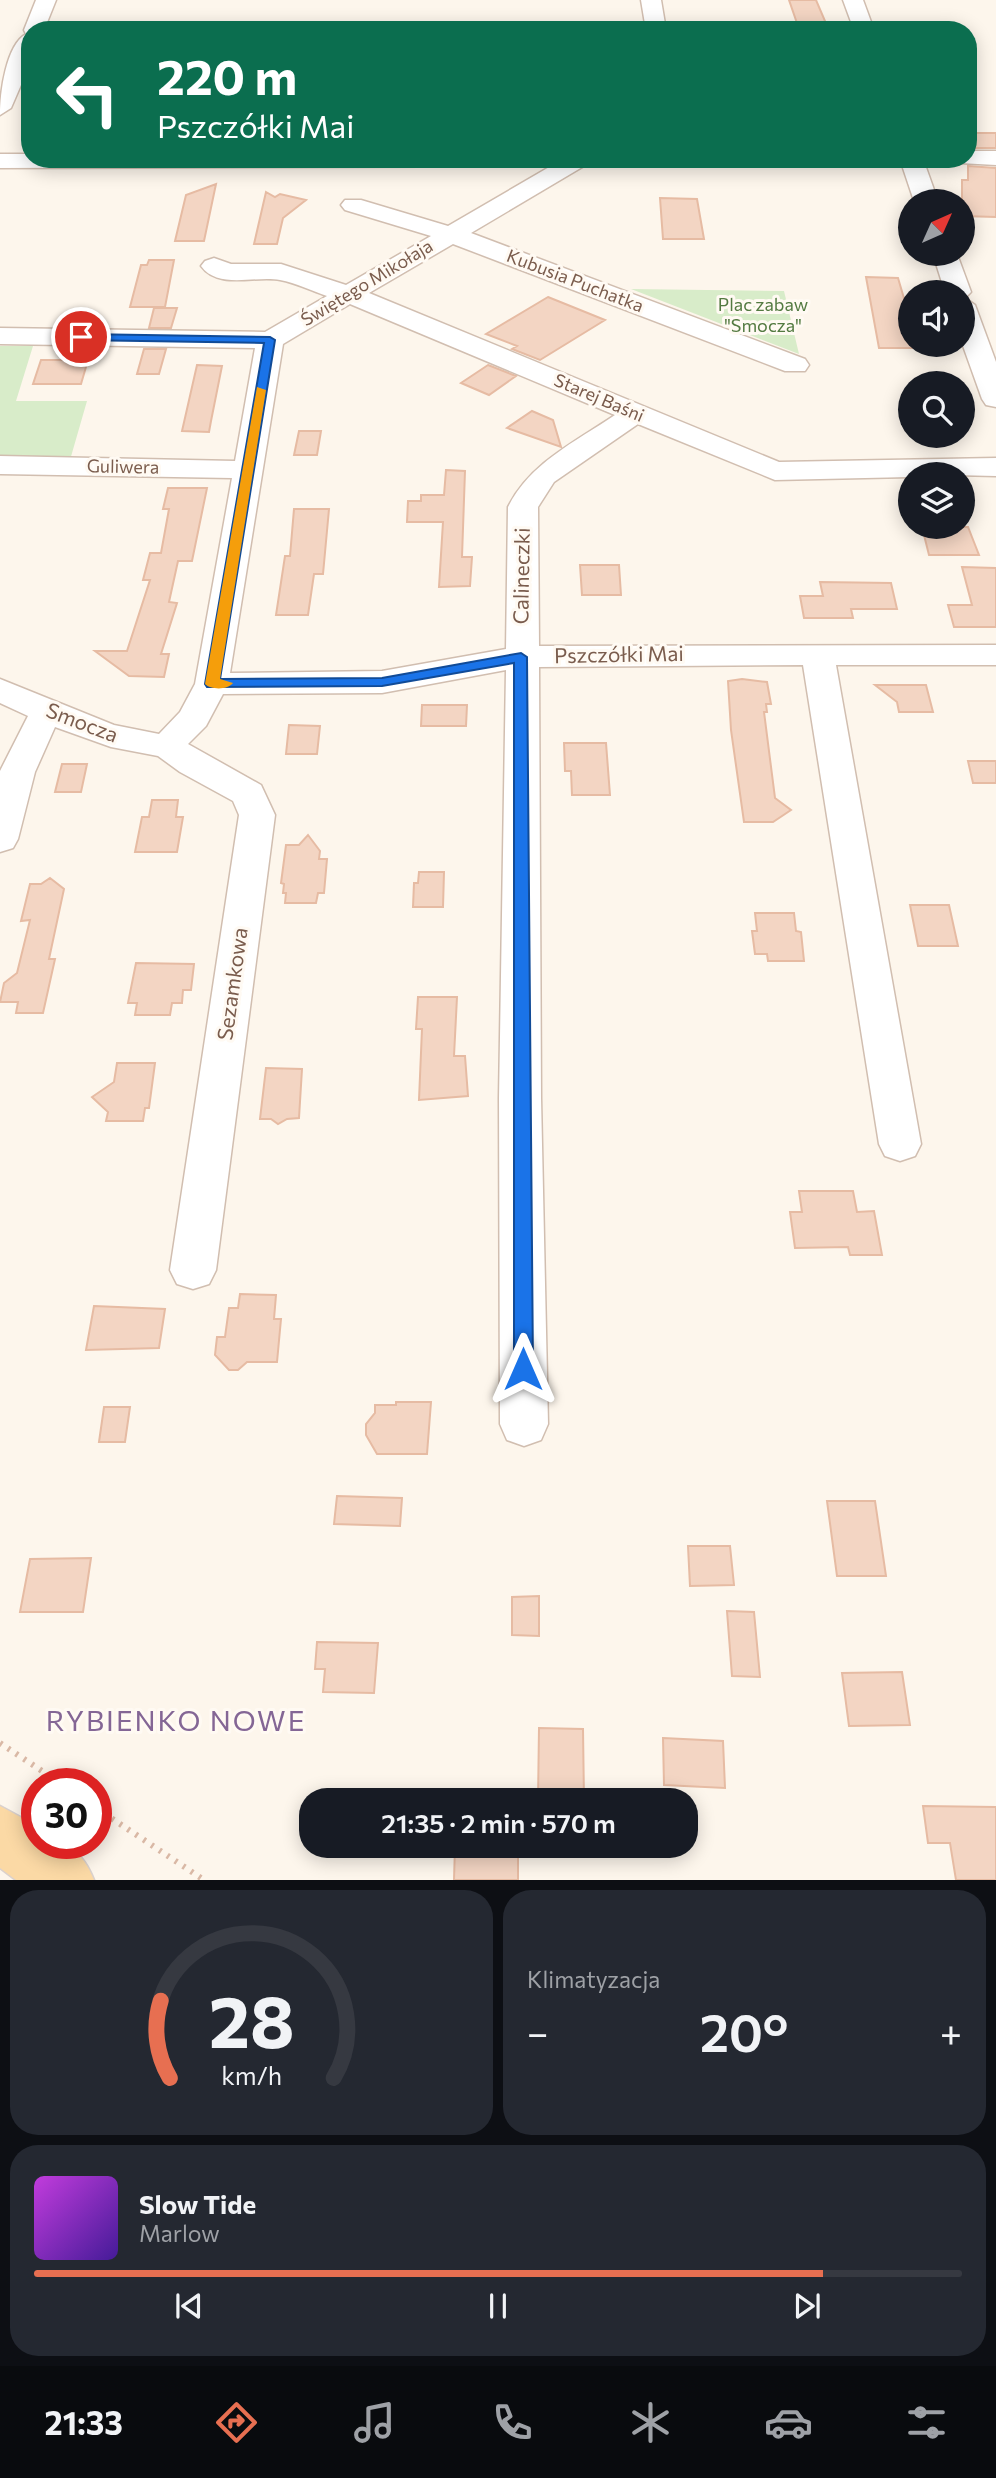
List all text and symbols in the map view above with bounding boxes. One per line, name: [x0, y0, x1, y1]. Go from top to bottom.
text: 220 m: [157, 45, 297, 105]
icon: left: [42, 49, 133, 140]
text: Pszczółki Mai: [157, 105, 354, 145]
north arrow: [898, 189, 975, 266]
map controls: [898, 189, 975, 539]
street label: Świętego Mikołaja: [297, 234, 436, 330]
street label: Kubusia Puchatka: [504, 244, 647, 316]
button: sound: [898, 280, 975, 357]
park label: Plac zabaw "Smocza": [718, 293, 808, 336]
pin: [51, 307, 111, 367]
icon: arrive: [62, 318, 100, 356]
street label: Starej Baśni: [551, 368, 648, 426]
button: search: [898, 371, 975, 448]
street label: Guliwera: [87, 454, 159, 478]
button: layers: [898, 462, 975, 539]
street label: Calineczki: [507, 527, 534, 625]
street label: Pszczółki Mai: [554, 640, 684, 667]
street label: Smocza: [43, 696, 122, 747]
street label: Sezamkowa: [211, 926, 252, 1042]
position arrow: [486, 1332, 560, 1406]
district label: RYBIENKO NOWE: [46, 1703, 306, 1737]
speed limit sign: 30: [21, 1768, 112, 1859]
text: 21:35 · 2 min · 570 m: [381, 1807, 616, 1838]
text: Klimatyzacja: [527, 1965, 660, 1993]
text: 28: [209, 1975, 295, 2064]
text: 20°: [700, 1999, 789, 2063]
text: −: [527, 2008, 549, 2055]
text: +: [940, 2008, 962, 2055]
text: km/h: [221, 2060, 282, 2090]
text: Slow Tide: [139, 2188, 256, 2219]
text: Marlow: [139, 2219, 220, 2247]
icon: previous: [170, 2287, 208, 2325]
icon: pause: [479, 2287, 517, 2325]
icon: next: [788, 2287, 826, 2325]
icon: directions: [212, 2398, 261, 2447]
icon: music: [350, 2398, 399, 2447]
icon: phone: [488, 2398, 537, 2447]
icon: climate: [626, 2398, 675, 2447]
icon: car: [764, 2398, 813, 2447]
icon: filters: [902, 2398, 951, 2447]
text: 21:33: [45, 2402, 123, 2442]

